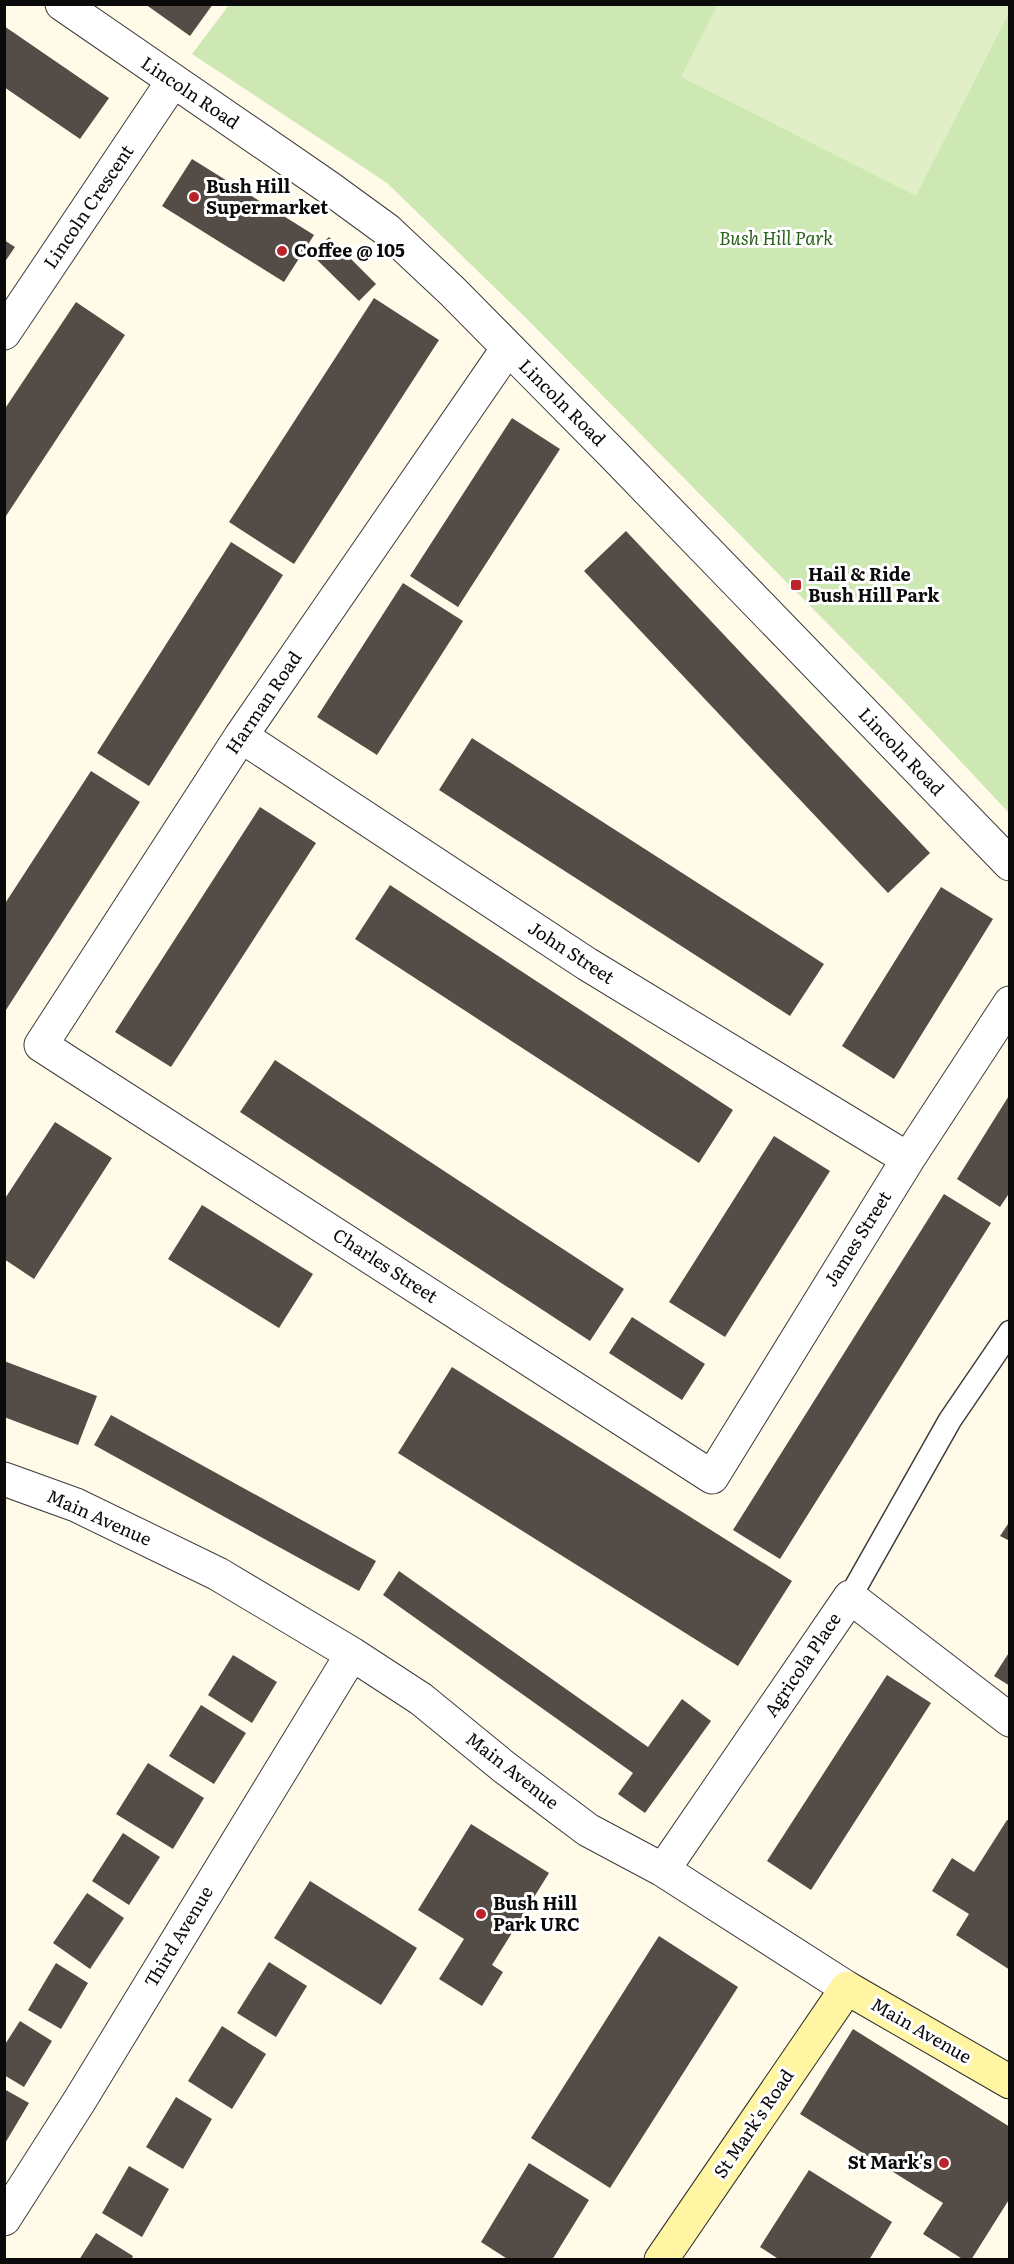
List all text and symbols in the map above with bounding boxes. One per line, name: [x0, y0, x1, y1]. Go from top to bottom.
street label: Lincoln Road: [136, 49, 245, 135]
street label: Lincoln Crescent: [36, 138, 140, 274]
place label: Bush Hill Supermarket: [206, 172, 328, 220]
marker: Bush Hill Supermarket: [187, 190, 201, 204]
park label: Bush Hill Park: [719, 224, 833, 251]
place label: Coffee @ 105: [294, 236, 405, 263]
marker: Coffee @ 105: [275, 244, 289, 258]
street label: Lincoln Road: [513, 352, 613, 452]
place label: Hail & Ride Bush Hill Park: [808, 560, 940, 608]
marker: Hail & Ride Bush Hill Park: [789, 578, 803, 592]
street label: Harman Road: [218, 645, 307, 759]
street label: Lincoln Road: [853, 701, 951, 801]
street label: John Street: [523, 914, 621, 990]
street label: James Street: [817, 1184, 897, 1291]
street label: Charles Street: [328, 1221, 444, 1309]
street label: Main Avenue: [43, 1481, 156, 1552]
street label: Agricola Place: [757, 1606, 847, 1722]
street label: Main Avenue: [460, 1725, 565, 1815]
street label: Third Avenue: [137, 1880, 219, 1992]
place label: Bush Hill Park URC: [493, 1889, 580, 1937]
marker: Bush Hill Park URC: [474, 1907, 488, 1921]
street label: Main Avenue: [866, 1990, 977, 2069]
street label: St Mark's Road: [706, 2063, 799, 2183]
place label: St Mark's: [848, 2148, 932, 2175]
marker: St Mark's: [937, 2156, 951, 2170]

